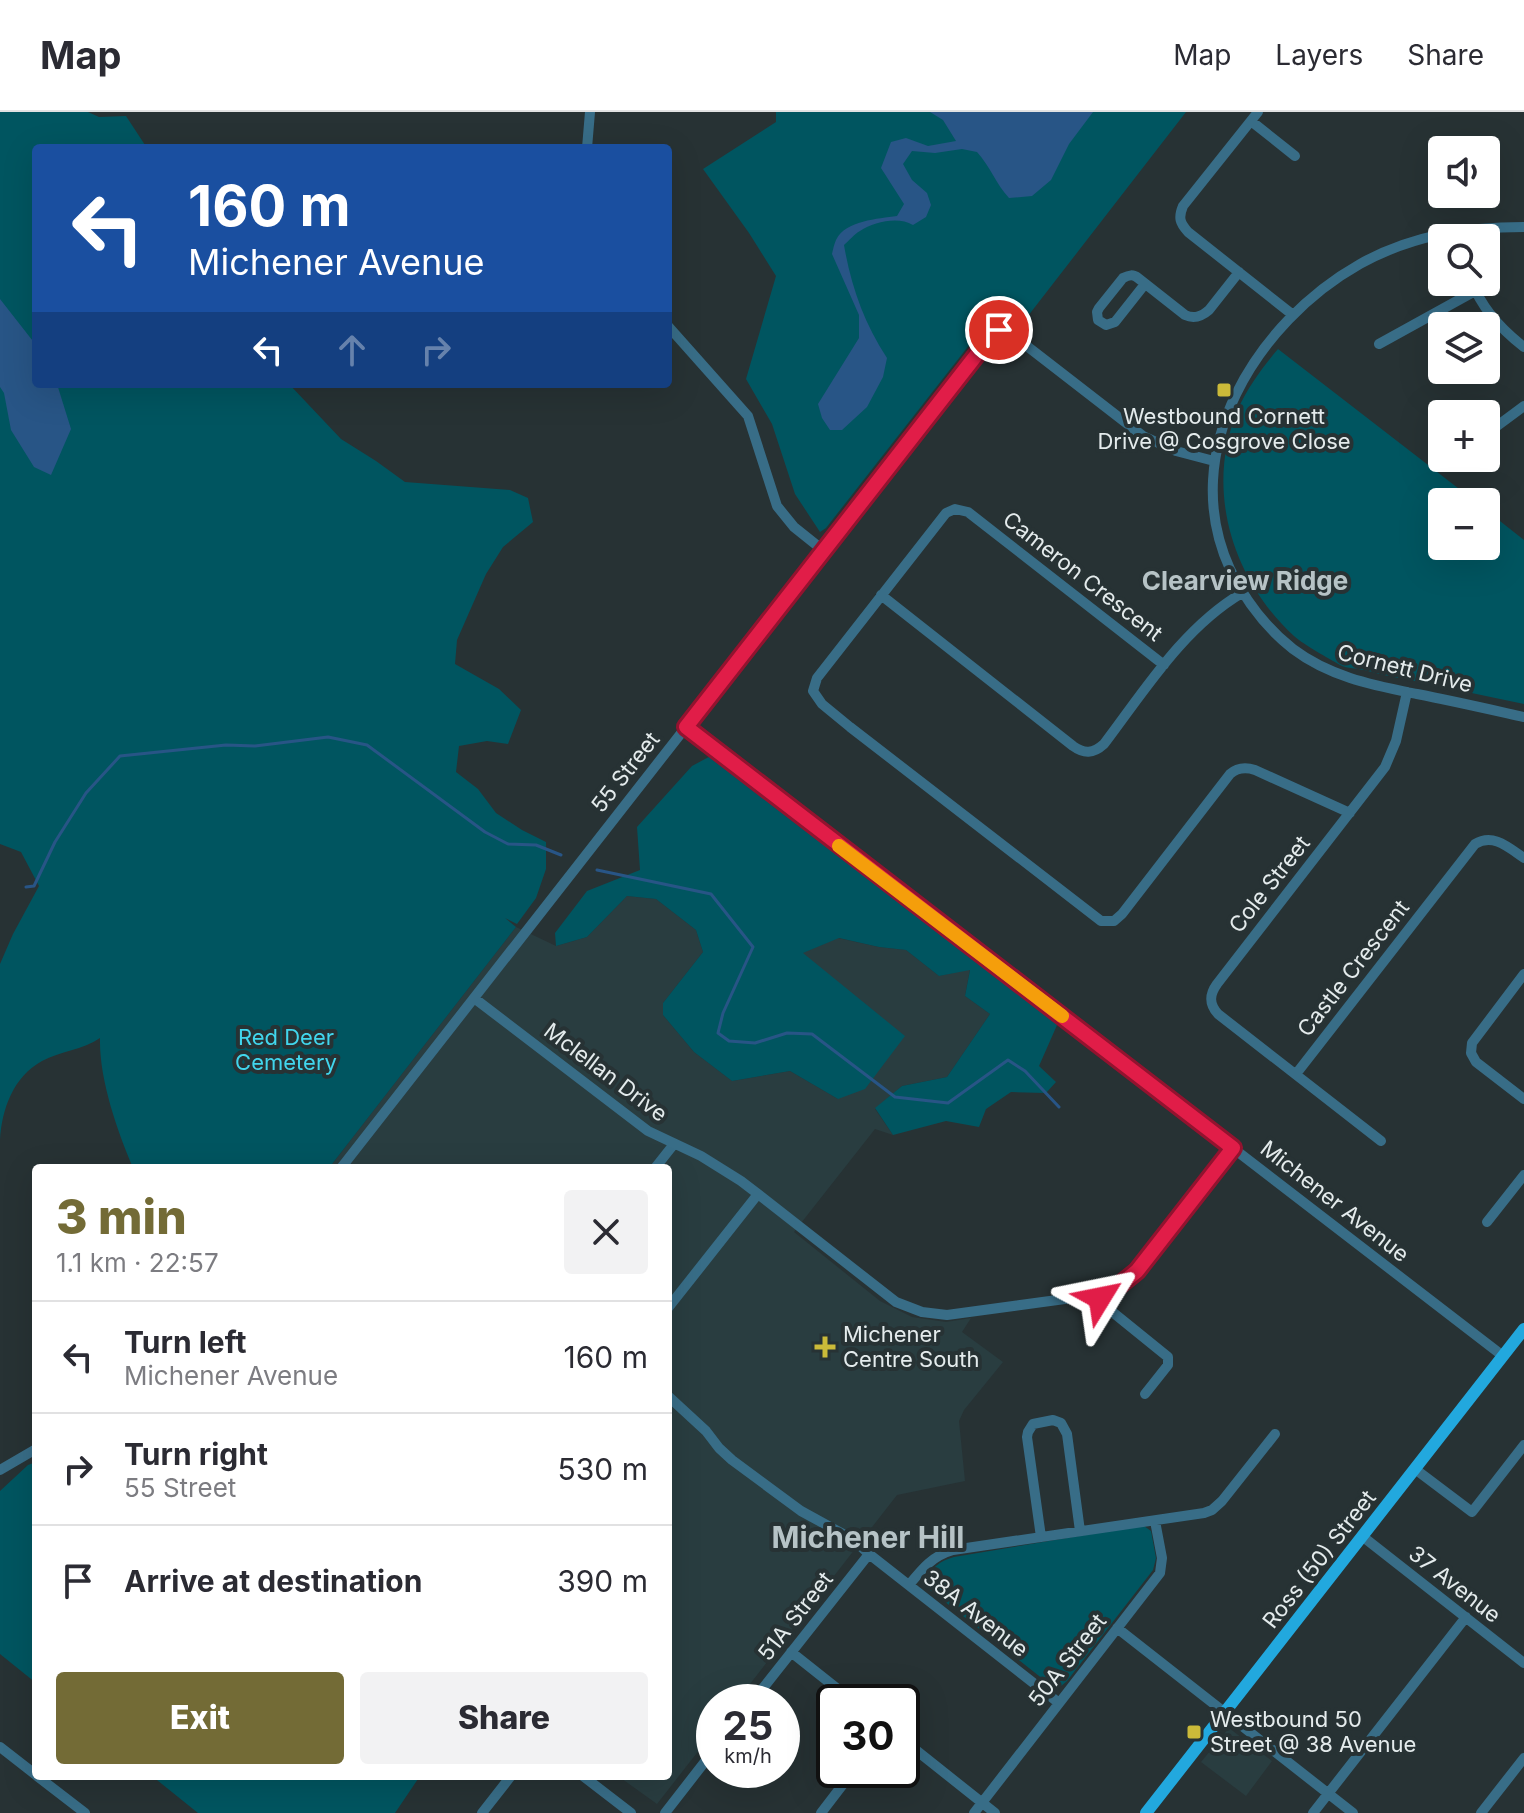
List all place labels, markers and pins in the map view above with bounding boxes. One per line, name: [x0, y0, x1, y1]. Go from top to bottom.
pin: [965, 296, 1033, 364]
marker: Westbound Cornett Drive @ Cosgrove Close: [1215, 381, 1233, 399]
place label: Westbound Cornett Drive @ Cosgrove Close: [1097, 403, 1351, 454]
place label: Michener Centre South: [843, 1321, 980, 1372]
marker: Michener Centre South: [814, 1336, 836, 1358]
place label: Westbound 50 Street @ 38 Avenue: [1210, 1706, 1416, 1757]
marker: Westbound 50 Street @ 38 Avenue: [1185, 1723, 1203, 1741]

